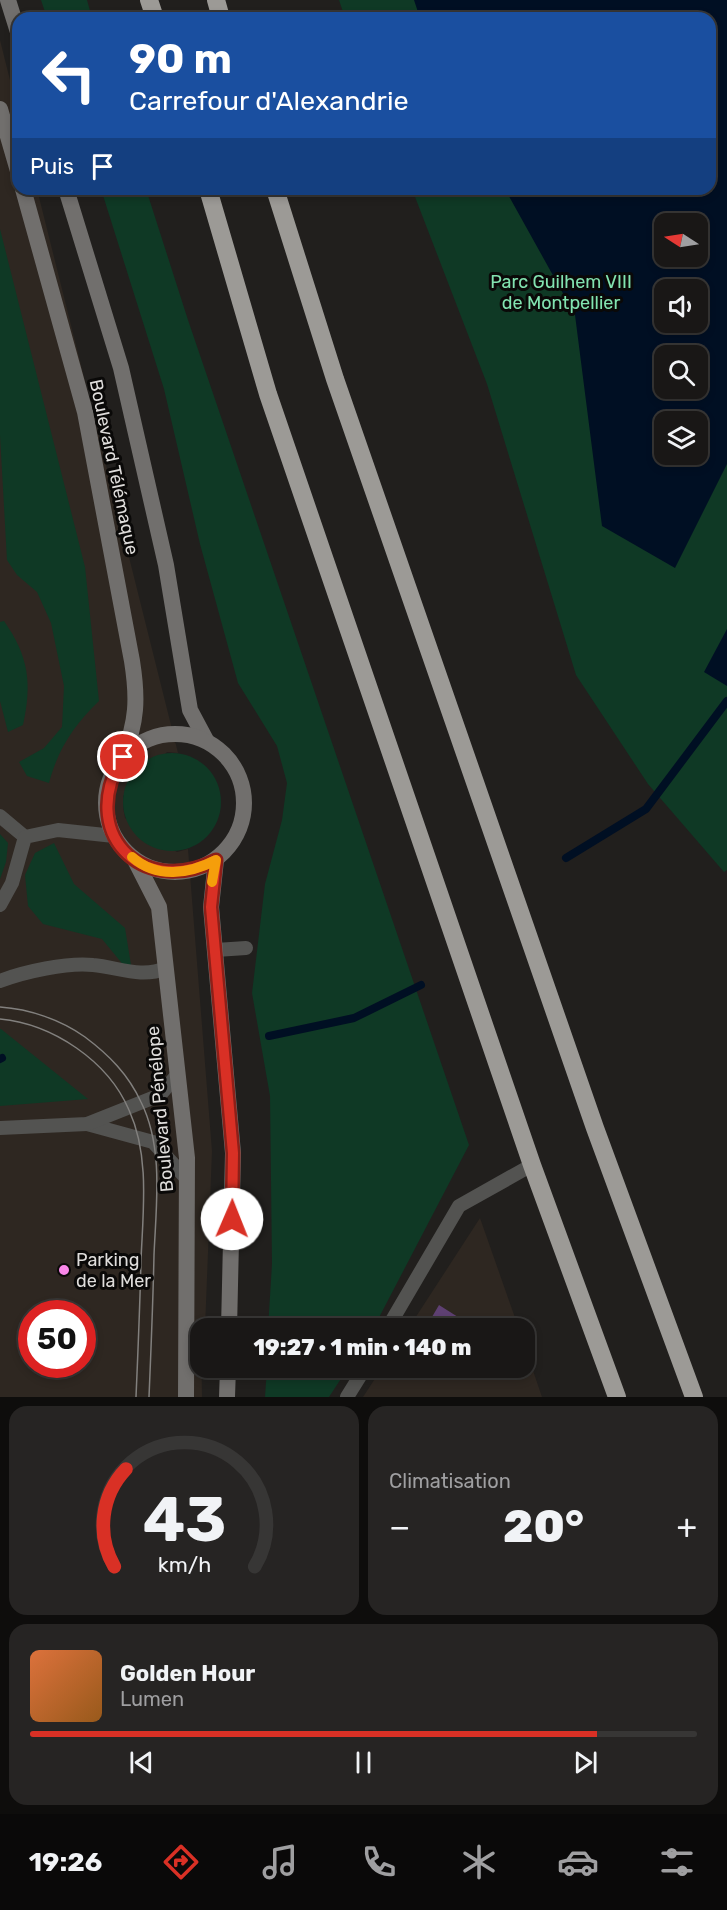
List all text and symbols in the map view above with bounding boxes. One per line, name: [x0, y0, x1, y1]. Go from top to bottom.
text: 90 m: [129, 34, 232, 84]
icon: left: [30, 36, 108, 114]
text: Carrefour d'Alexandrie: [129, 85, 409, 117]
icon: arrive: [86, 150, 119, 183]
text: Puis: [30, 153, 74, 180]
north arrow: [654, 213, 708, 267]
map controls: [654, 213, 708, 465]
park label: Parc Guilhem VIII de Montpellier: [490, 271, 632, 314]
button: sound: [654, 279, 708, 333]
button: search: [654, 345, 708, 399]
street label: Boulevard Télémaque: [85, 377, 143, 557]
button: layers: [654, 411, 708, 465]
pin: [97, 731, 148, 782]
icon: arrive: [106, 740, 139, 773]
street label: Boulevard Pénélope: [142, 1025, 178, 1193]
position arrow: [200, 1187, 264, 1251]
place label: Parking de la Mer: [76, 1249, 151, 1292]
marker: Parking de la Mer: [57, 1263, 71, 1277]
speed limit sign: 50: [18, 1300, 96, 1378]
text: 19:27 · 1 min · 140 m: [253, 1334, 472, 1361]
text: Climatisation: [389, 1469, 511, 1493]
text: 43: [142, 1483, 226, 1557]
text: 20°: [503, 1500, 584, 1553]
text: −: [389, 1507, 410, 1546]
text: +: [676, 1507, 697, 1546]
text: km/h: [157, 1553, 211, 1578]
text: Golden Hour: [120, 1660, 255, 1687]
text: Lumen: [120, 1687, 184, 1711]
icon: previous: [125, 1746, 158, 1779]
icon: pause: [347, 1746, 380, 1779]
icon: next: [569, 1746, 602, 1779]
icon: directions: [160, 1841, 202, 1883]
icon: music: [259, 1841, 301, 1883]
icon: phone: [358, 1841, 400, 1883]
icon: climate: [458, 1841, 500, 1883]
icon: car: [557, 1841, 599, 1883]
icon: filters: [656, 1841, 698, 1883]
text: 19:26: [29, 1846, 102, 1878]

